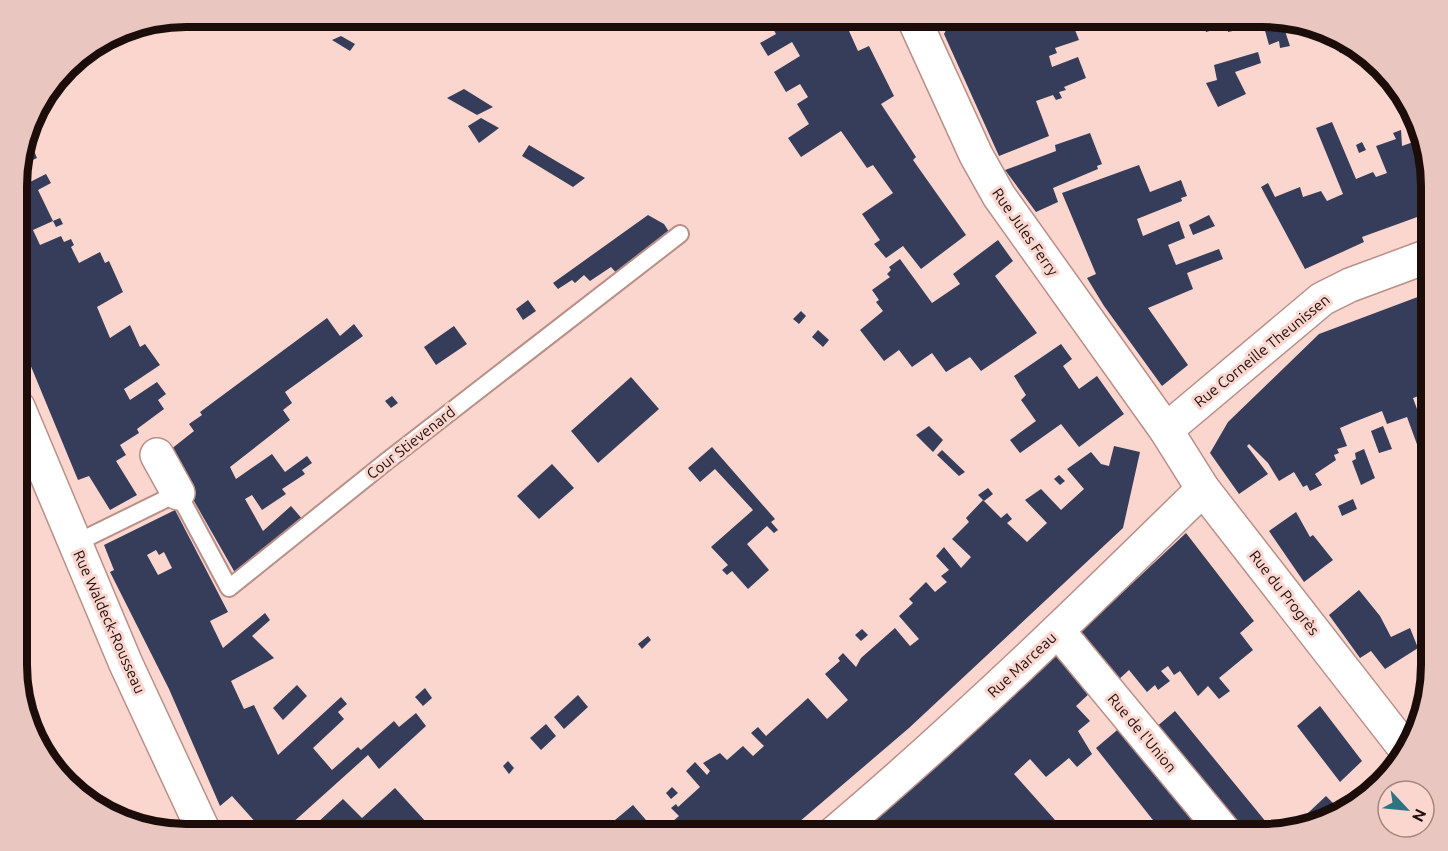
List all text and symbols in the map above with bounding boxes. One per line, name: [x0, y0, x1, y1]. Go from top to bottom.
street label: Rue Jules Ferry: [989, 185, 1062, 279]
street label: Rue Corneille Theunissen: [1191, 291, 1333, 410]
street label: Cour Stievenard: [363, 403, 458, 482]
street label: Rue du Progrès: [1246, 547, 1323, 638]
street label: Rue Waldeck-Rousseau: [70, 548, 149, 696]
street label: Rue Marceau: [984, 629, 1059, 701]
street label: Rue de l'Union: [1105, 690, 1180, 775]
north arrow: [1376, 779, 1436, 839]
text: N: [1409, 806, 1430, 825]

